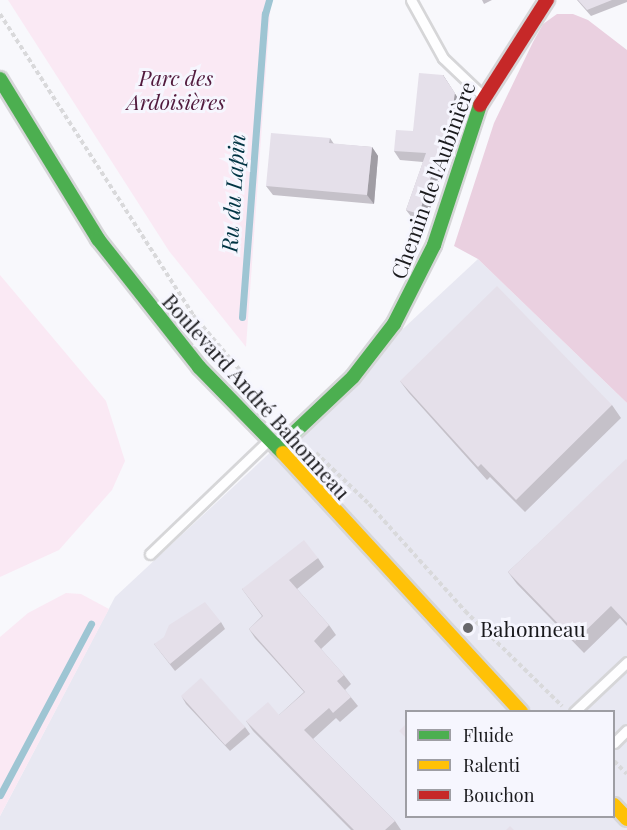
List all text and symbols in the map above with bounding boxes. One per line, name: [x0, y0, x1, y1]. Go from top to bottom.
park label: Parc des Ardoisières: [127, 64, 225, 114]
street label: Chemin de l'Aubinière: [384, 78, 480, 282]
water label: Ru du Lapin: [216, 133, 250, 253]
street label: Boulevard André Bahonneau: [158, 288, 356, 504]
place label: Bahonneau: [480, 615, 586, 641]
marker: Bahonneau: [461, 621, 475, 635]
legend: [405, 710, 615, 818]
text: Fluide: [463, 723, 514, 747]
text: Ralenti: [463, 753, 520, 777]
text: Bouchon: [463, 783, 534, 807]

